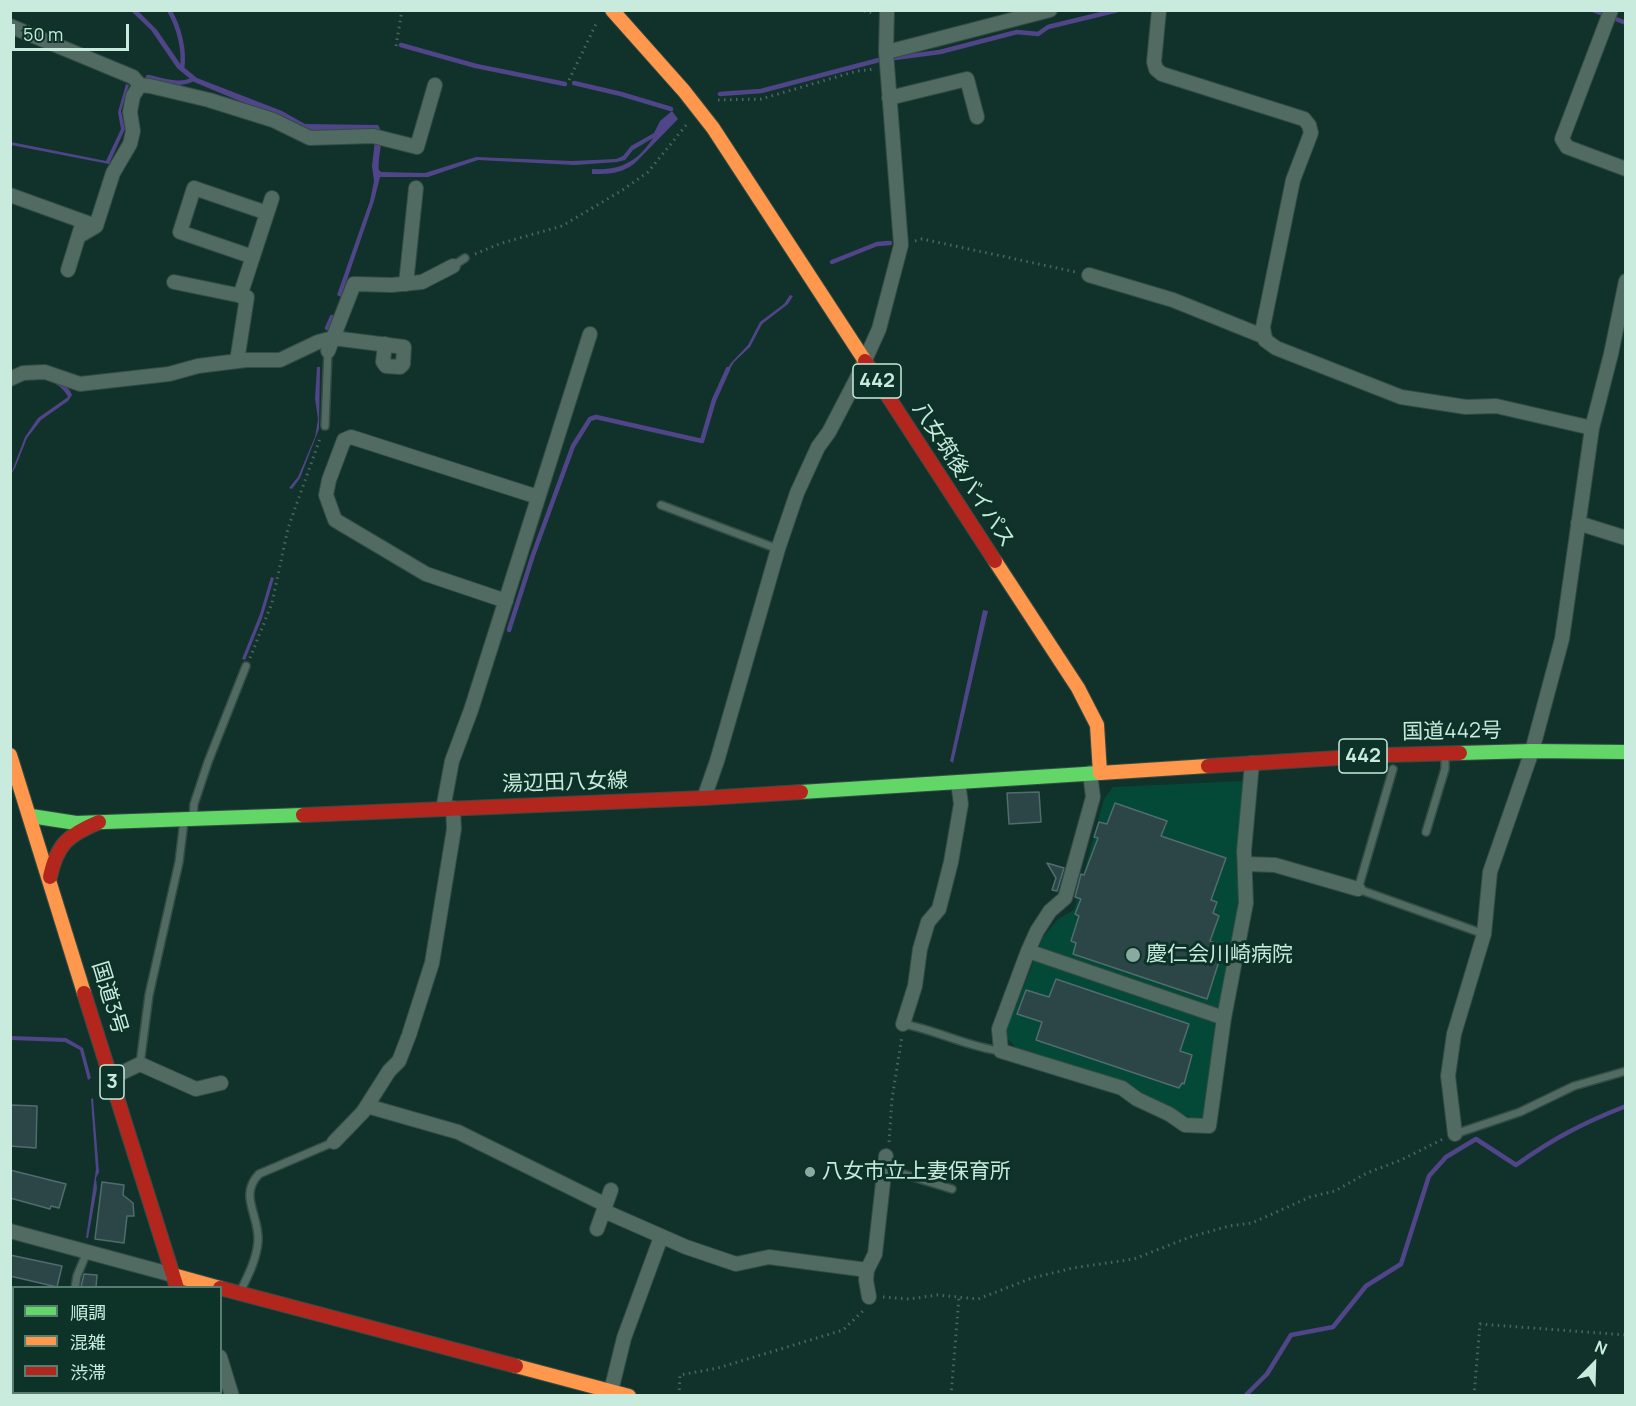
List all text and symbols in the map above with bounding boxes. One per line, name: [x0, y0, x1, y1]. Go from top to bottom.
scale bar: [15, 12, 132, 50]
text: 50 m: [23, 22, 63, 46]
road number: 442: [853, 364, 901, 398]
street label: 八女筑後バイパス: [907, 398, 1019, 552]
street label: 国道442号: [1402, 719, 1502, 745]
road number: 442: [1339, 739, 1387, 773]
street label: 湯辺田八女線: [502, 768, 628, 798]
place label: 慶仁会川崎病院: [1146, 942, 1293, 968]
marker: 慶仁会川崎病院: [1124, 946, 1142, 964]
street label: 国道3号: [86, 959, 132, 1037]
road number: 3: [100, 1065, 124, 1099]
place label: 八女市立上妻保育所: [822, 1159, 1011, 1185]
marker: 八女市立上妻保育所: [803, 1165, 817, 1179]
legend: [12, 1286, 222, 1394]
text: 順調: [70, 1300, 106, 1324]
text: 混雑: [70, 1330, 106, 1354]
north arrow: [1564, 1334, 1624, 1394]
text: N: [1591, 1335, 1611, 1360]
text: 渋滞: [70, 1360, 106, 1384]

